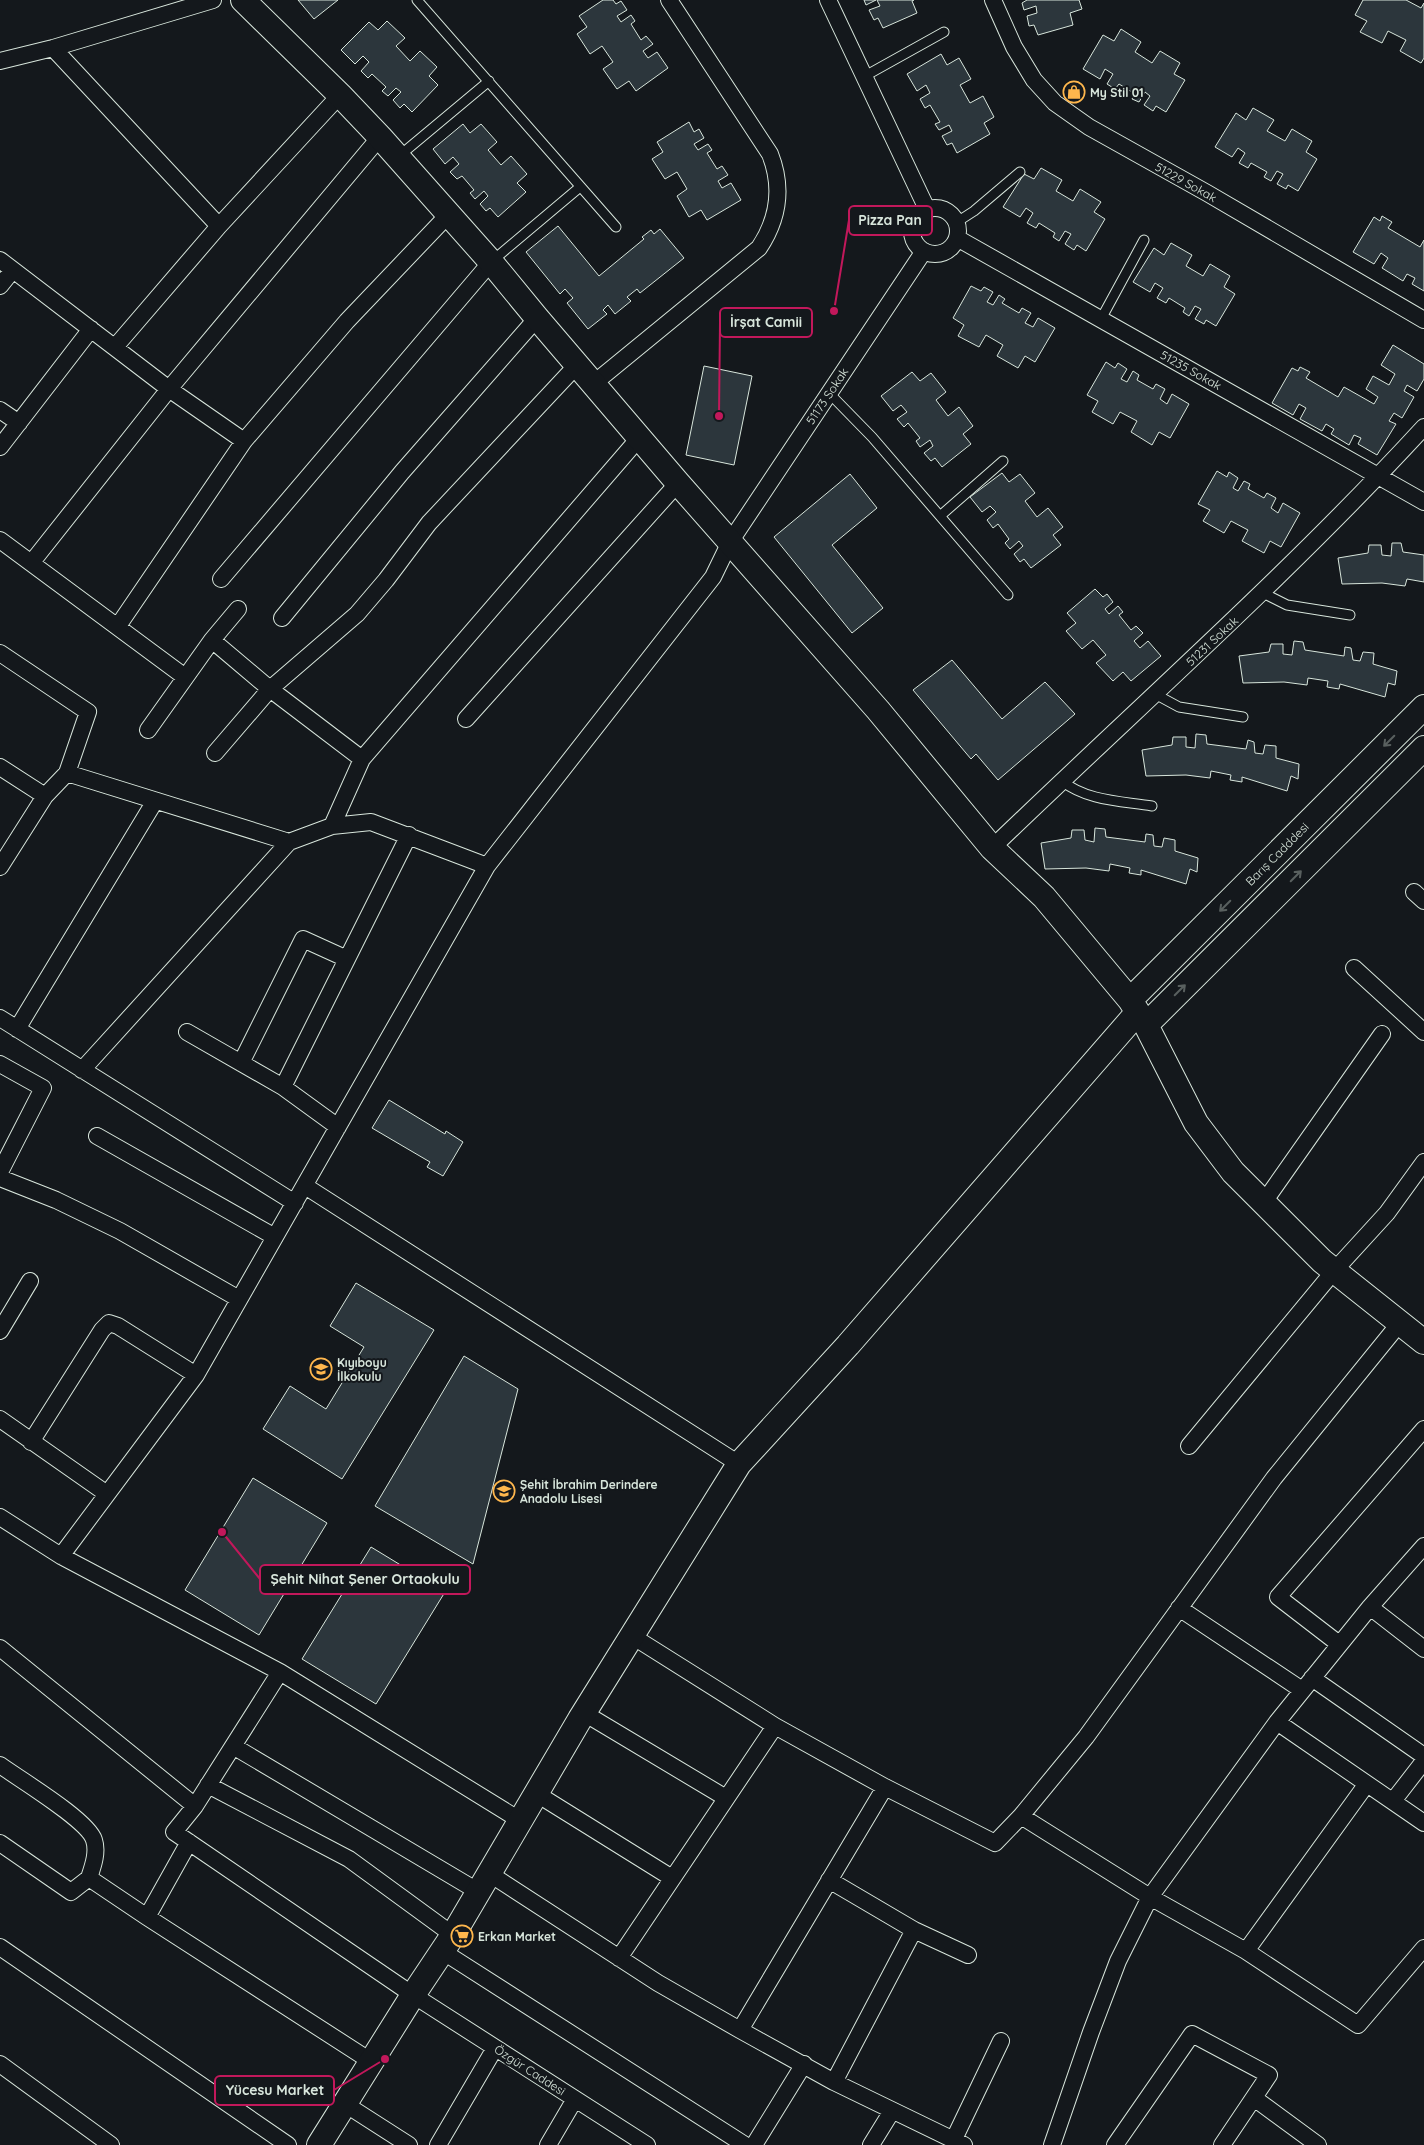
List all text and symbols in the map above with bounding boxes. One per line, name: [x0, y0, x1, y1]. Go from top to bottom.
shop icon: My Stil 01: [1062, 80, 1086, 104]
place label: My Stil 01: [1090, 85, 1144, 100]
street label: 51229 Sokak: [1152, 159, 1220, 205]
callout: Pizza Pan: [849, 206, 932, 235]
text: Pizza Pan: [858, 211, 922, 229]
callout: İrşat Camii: [720, 308, 812, 337]
text: İrşat Camii: [730, 313, 802, 331]
street label: 51235 Sokak: [1158, 347, 1224, 393]
street label: 51173 Sokak: [803, 365, 851, 427]
street label: 51231 Sokak: [1183, 613, 1241, 669]
one-way arrow: [1384, 735, 1396, 747]
street label: Barış Cadddesi: [1242, 819, 1312, 889]
one-way arrow: [1289, 870, 1302, 882]
one-way arrow: [1219, 899, 1231, 912]
one-way arrow: [1174, 984, 1186, 996]
place label: Kıyıboyu İlkokulu: [337, 1355, 387, 1384]
school or university icon: Kıyıboyu İlkokulu: [309, 1357, 333, 1381]
place label: Şehit İbrahim Derindere Anadolu Lisesi: [520, 1477, 658, 1506]
school or university icon: Şehit İbrahim Derindere Anadolu Lisesi: [492, 1479, 516, 1503]
callout: Şehit Nihat Şener Ortaokulu: [260, 1565, 470, 1594]
text: Şehit Nihat Şener Ortaokulu: [270, 1570, 460, 1588]
supermarket icon: Erkan Market: [450, 1924, 474, 1948]
place label: Erkan Market: [478, 1929, 556, 1944]
street label: Özgür Caddesi: [492, 2041, 568, 2099]
callout: Yücesu Market: [215, 2076, 334, 2105]
text: Yücesu Market: [226, 2081, 325, 2099]

